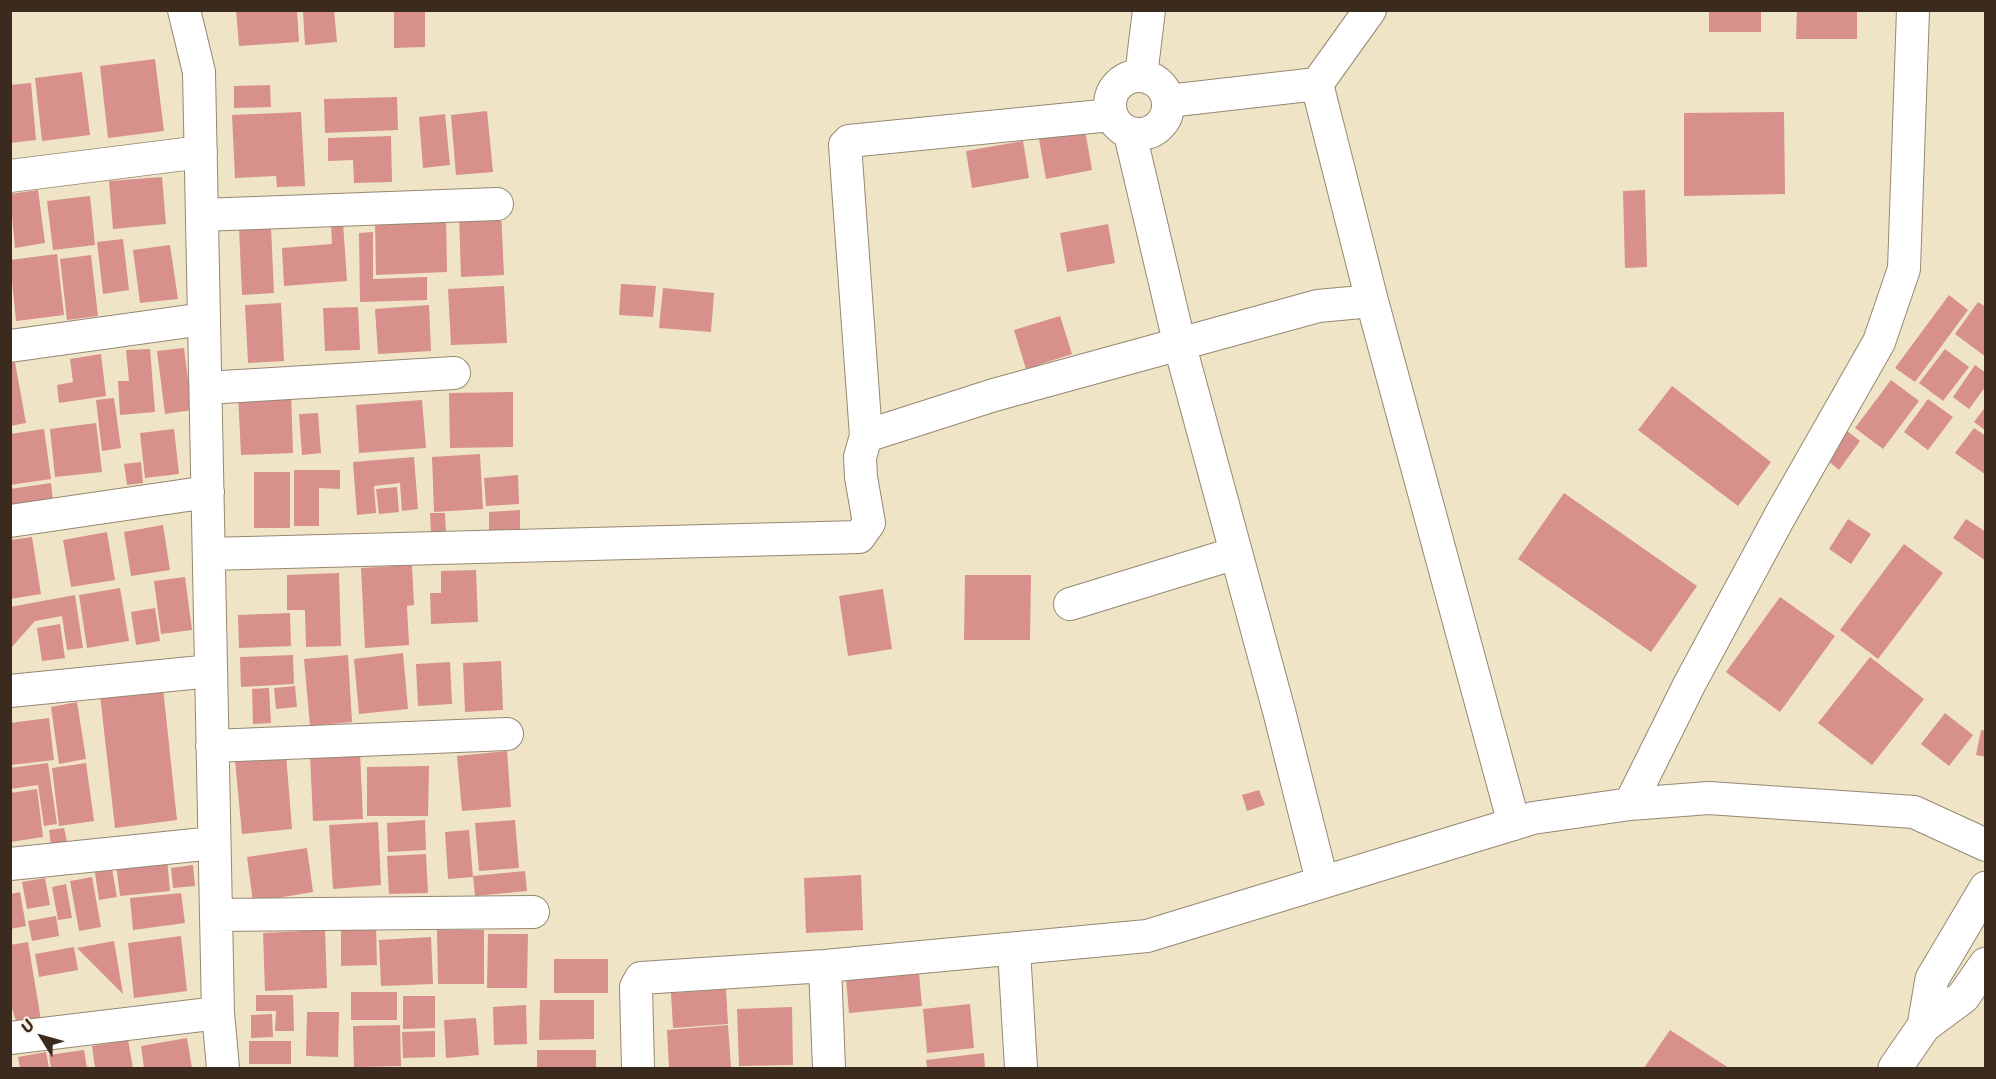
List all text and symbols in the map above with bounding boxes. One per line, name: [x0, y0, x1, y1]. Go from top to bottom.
north arrow: [12, 1007, 72, 1067]
text: U: [12, 1013, 42, 1039]

